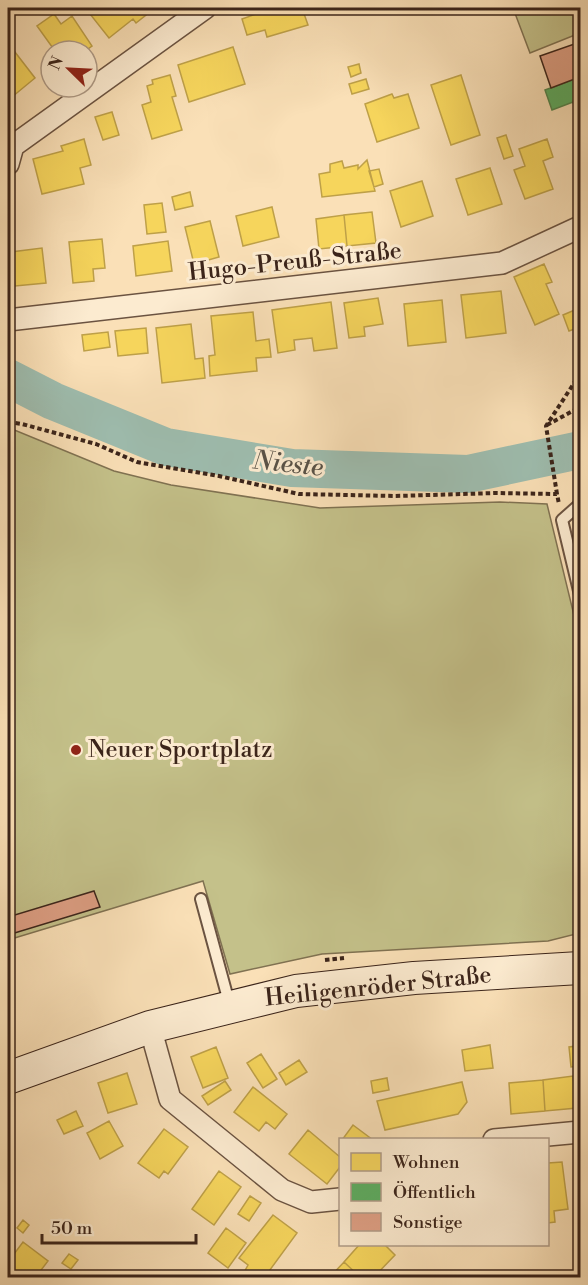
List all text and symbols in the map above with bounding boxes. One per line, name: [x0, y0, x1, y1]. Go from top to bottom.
north arrow: [39, 39, 99, 99]
text: N: [45, 53, 68, 73]
street label: Hugo-Preuß-Straße: [187, 236, 403, 288]
water label: Nieste: [250, 444, 325, 484]
place label: Neuer Sportplatz: [88, 735, 273, 765]
marker: Neuer Sportplatz: [69, 743, 83, 757]
street label: Heiligenröder Straße: [263, 960, 493, 1014]
legend: [339, 1138, 549, 1246]
text: Wohnen: [392, 1151, 460, 1174]
text: Öffentlich: [393, 1181, 476, 1204]
scale bar: [42, 1207, 196, 1245]
text: Sonstige: [393, 1211, 463, 1234]
text: 50 m: [51, 1217, 93, 1240]

